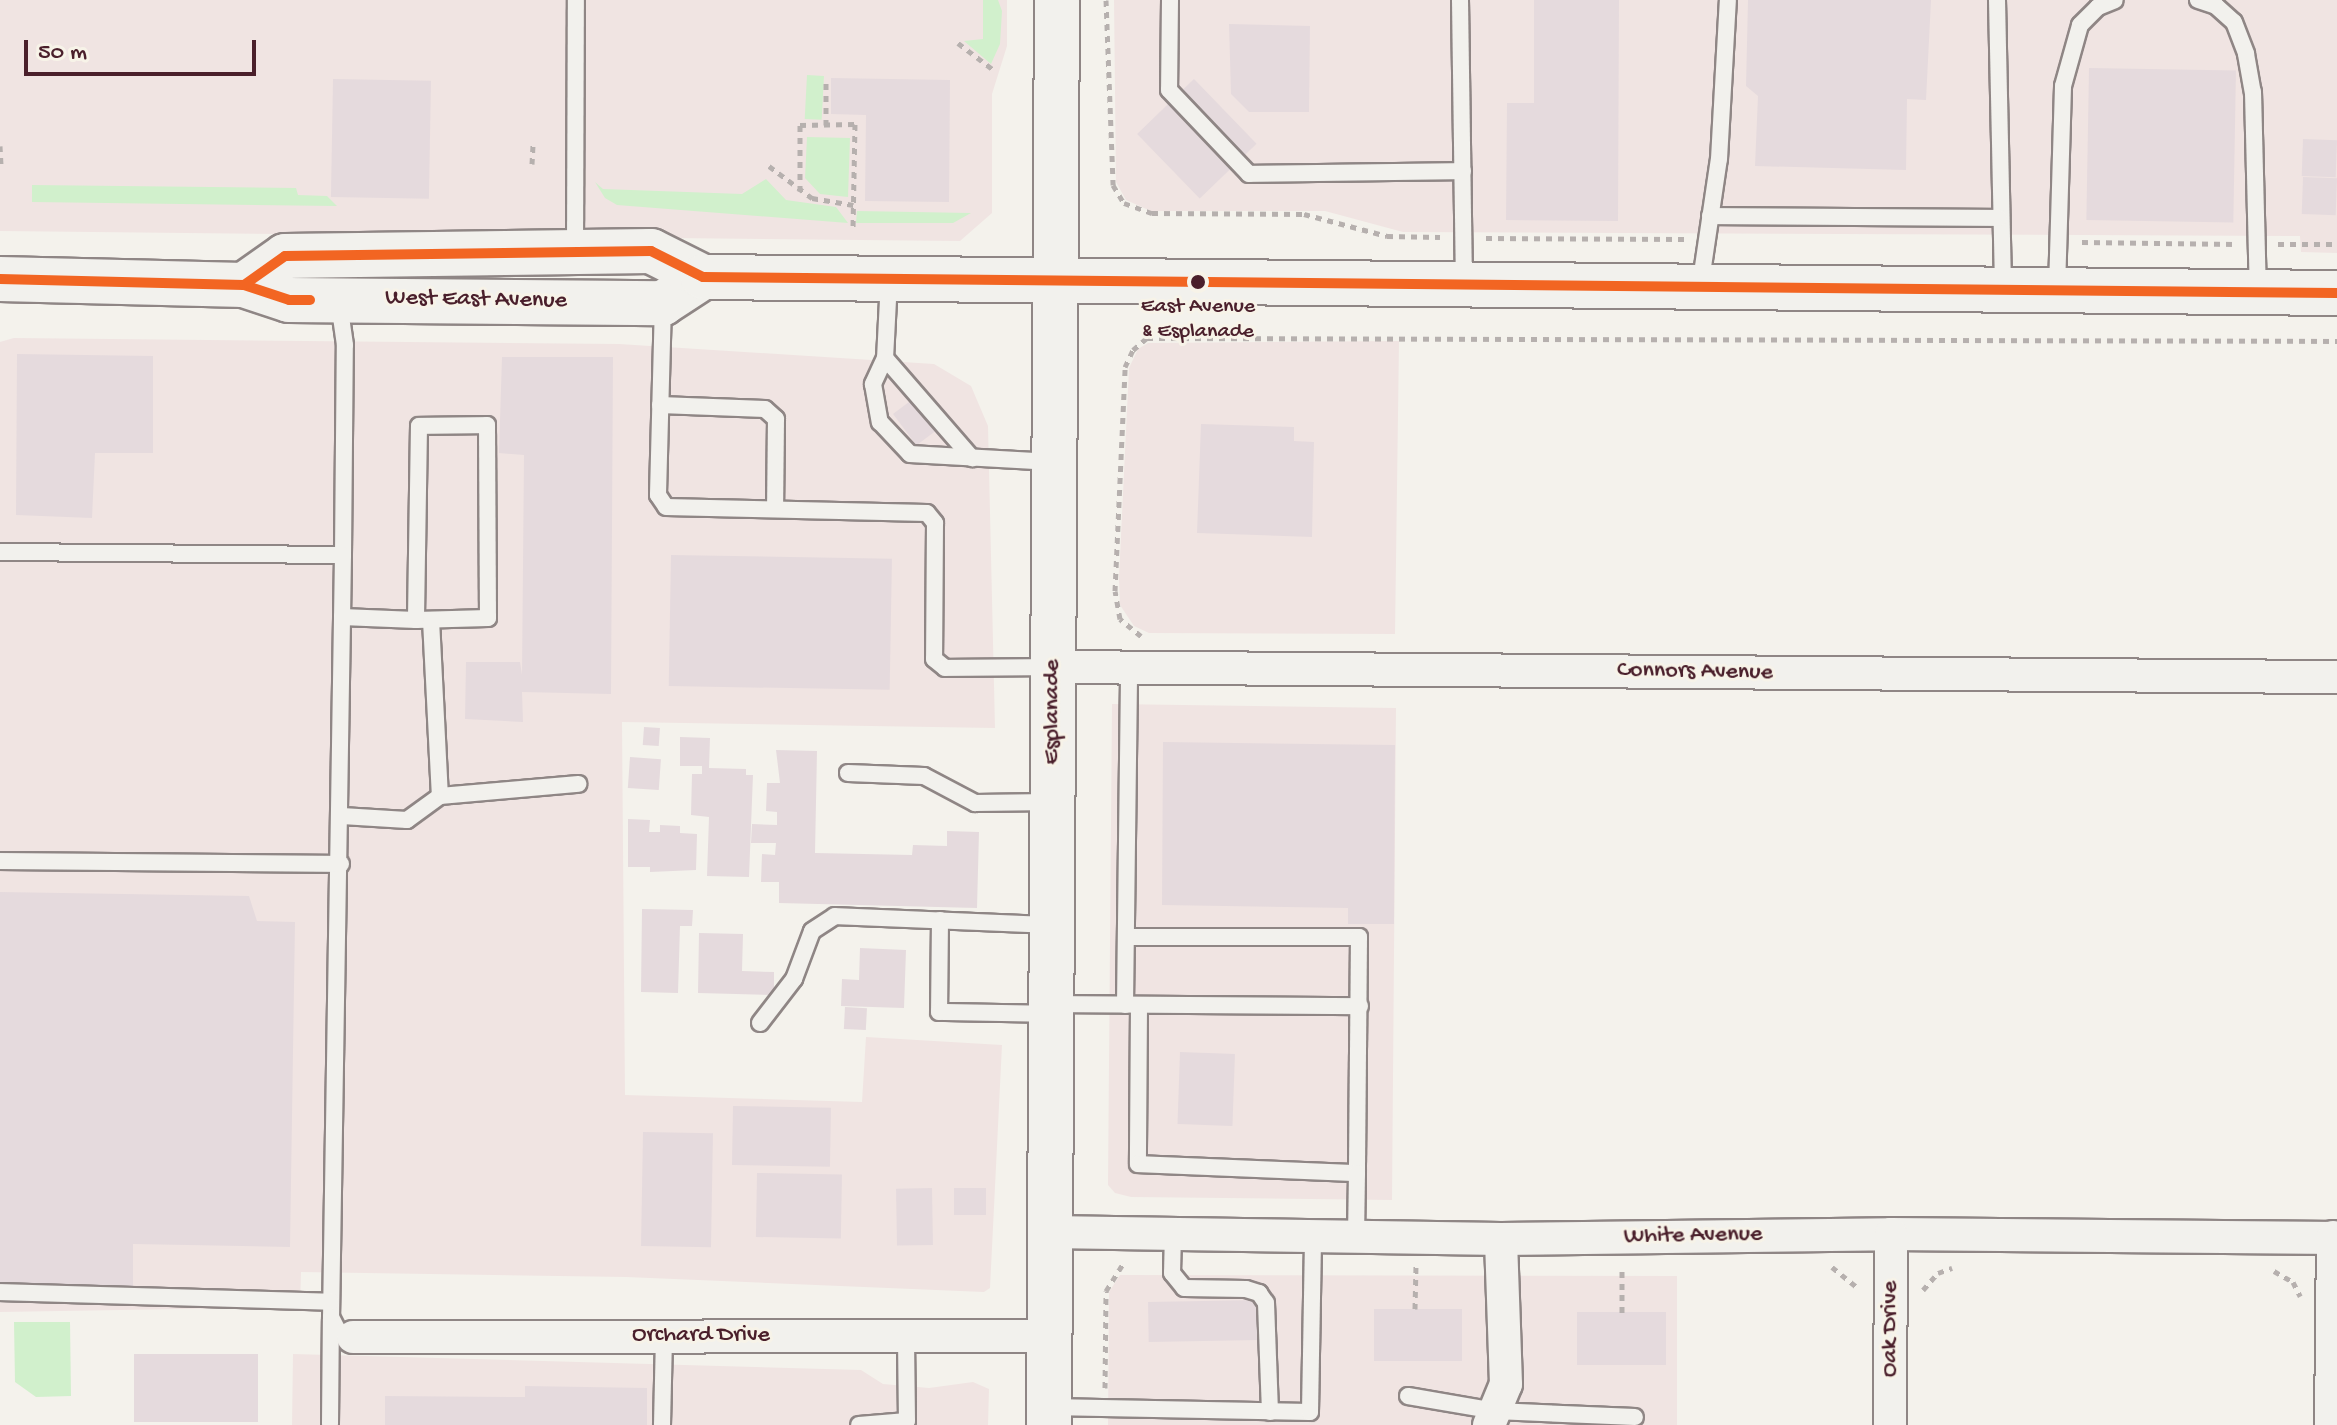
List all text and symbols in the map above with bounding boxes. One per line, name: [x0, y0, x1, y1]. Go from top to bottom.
scale bar: [28, 24, 260, 74]
text: 50 m: [38, 39, 87, 68]
marker: East Avenue & Esplanade: [1190, 274, 1206, 290]
street label: West East Avenue: [385, 284, 567, 316]
place label: East Avenue & Esplanade: [1141, 294, 1255, 346]
street label: Connors Avenue: [1617, 656, 1773, 688]
street label: Esplanade: [1039, 659, 1067, 765]
street label: White Avenue: [1623, 1220, 1763, 1252]
street label: Oak Drive: [1877, 1281, 1905, 1377]
street label: Orchard Drive: [632, 1322, 770, 1350]

